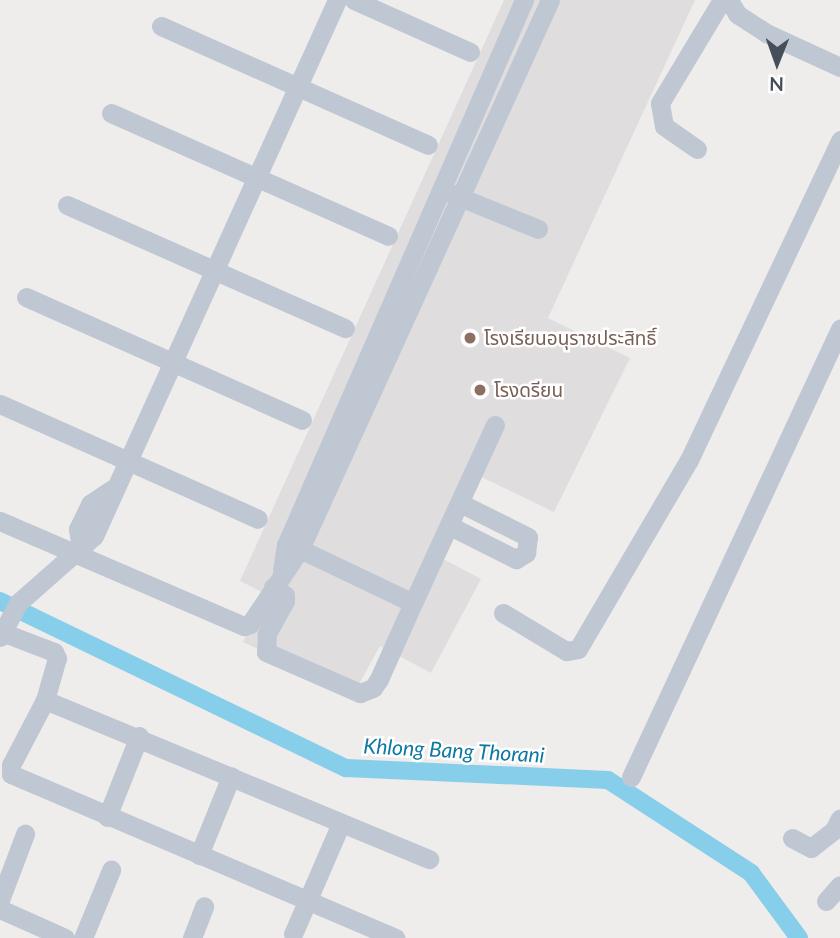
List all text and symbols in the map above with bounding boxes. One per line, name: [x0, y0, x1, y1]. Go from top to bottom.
north arrow: [742, 28, 812, 98]
text: N: [769, 73, 784, 96]
place label: โรงเรียนอนุราชประสิทธิ์: [484, 327, 657, 349]
marker: โรงเรียนอนุราชประสิทธิ์: [462, 330, 478, 346]
place label: โรงดรียน: [494, 379, 563, 401]
marker: โรงดรียน: [472, 382, 488, 398]
water label: Khlong Bang Thorani: [362, 733, 546, 767]

